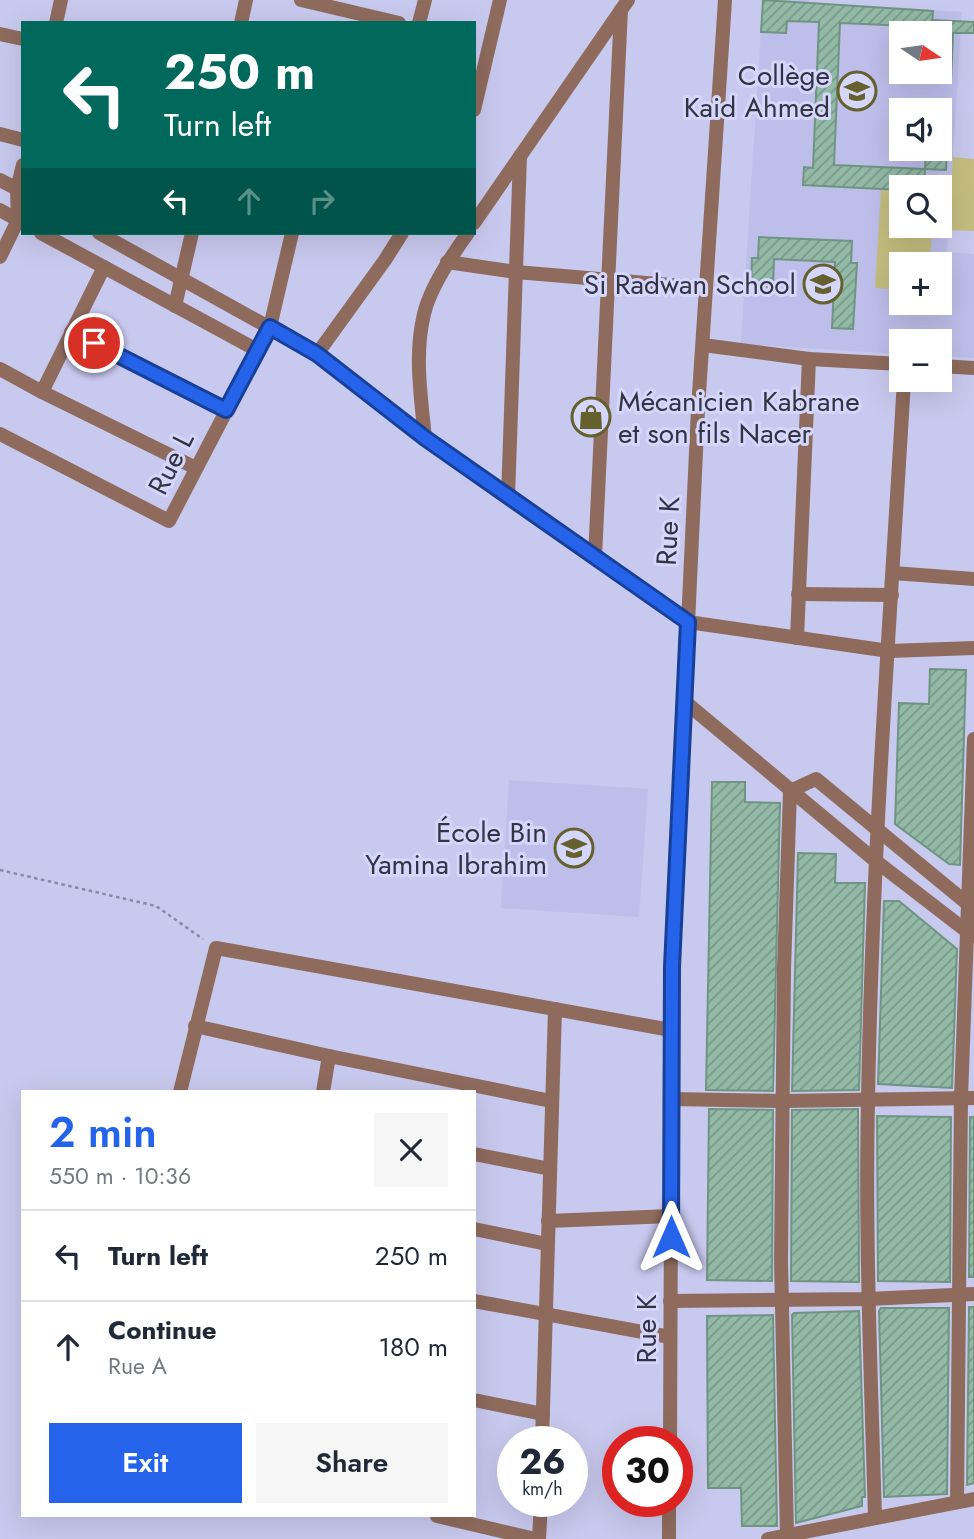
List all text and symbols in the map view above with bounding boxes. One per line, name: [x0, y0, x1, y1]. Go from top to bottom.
north arrow: [889, 21, 952, 84]
map controls: [889, 21, 952, 392]
text: 250 m: [164, 37, 315, 107]
icon: left: [49, 49, 140, 140]
place label: Collège Kaid Ahmed: [684, 55, 830, 128]
school or university icon: Collège Kaid Ahmed: [836, 70, 878, 112]
button: sound: [889, 98, 952, 161]
text: Turn left: [164, 102, 271, 148]
button: search: [889, 175, 952, 238]
icon: left: [157, 182, 195, 220]
icon: ahead: [230, 182, 268, 220]
icon: right: [303, 182, 341, 220]
button: +: [889, 252, 952, 315]
school or university icon: Si Radwan School: [802, 263, 844, 305]
place label: Si Radwan School: [584, 264, 796, 305]
pin: [64, 313, 124, 373]
icon: arrive: [75, 324, 113, 362]
button: −: [889, 329, 952, 392]
place label: Mécanicien Kabrane et son fils Nacer: [618, 381, 860, 454]
shop icon: Mécanicien Kabrane et son fils Nacer: [570, 396, 612, 438]
street label: Rue L: [138, 424, 204, 502]
street label: Rue K: [646, 495, 690, 567]
place label: École Bin Yamina Ibrahim: [365, 812, 547, 885]
school or university icon: École Bin Yamina Ibrahim: [553, 827, 595, 869]
text: 2 min: [49, 1102, 157, 1163]
button: close: [374, 1113, 448, 1187]
text: 550 m · 10:36: [49, 1159, 191, 1193]
position arrow: [634, 1200, 708, 1274]
icon: left: [49, 1237, 87, 1275]
text: Turn left: [108, 1237, 208, 1275]
text: 250 m: [375, 1237, 448, 1275]
street label: Rue K: [626, 1294, 667, 1364]
text: Continue: [108, 1311, 217, 1349]
icon: ahead: [49, 1328, 87, 1366]
text: 180 m: [378, 1328, 448, 1366]
text: Rue A: [108, 1349, 167, 1383]
button: Exit: [49, 1423, 242, 1503]
button: Share: [256, 1423, 448, 1503]
speed limit sign: 30: [602, 1426, 693, 1517]
text: 26: [519, 1437, 566, 1487]
text: km/h: [522, 1476, 563, 1502]

